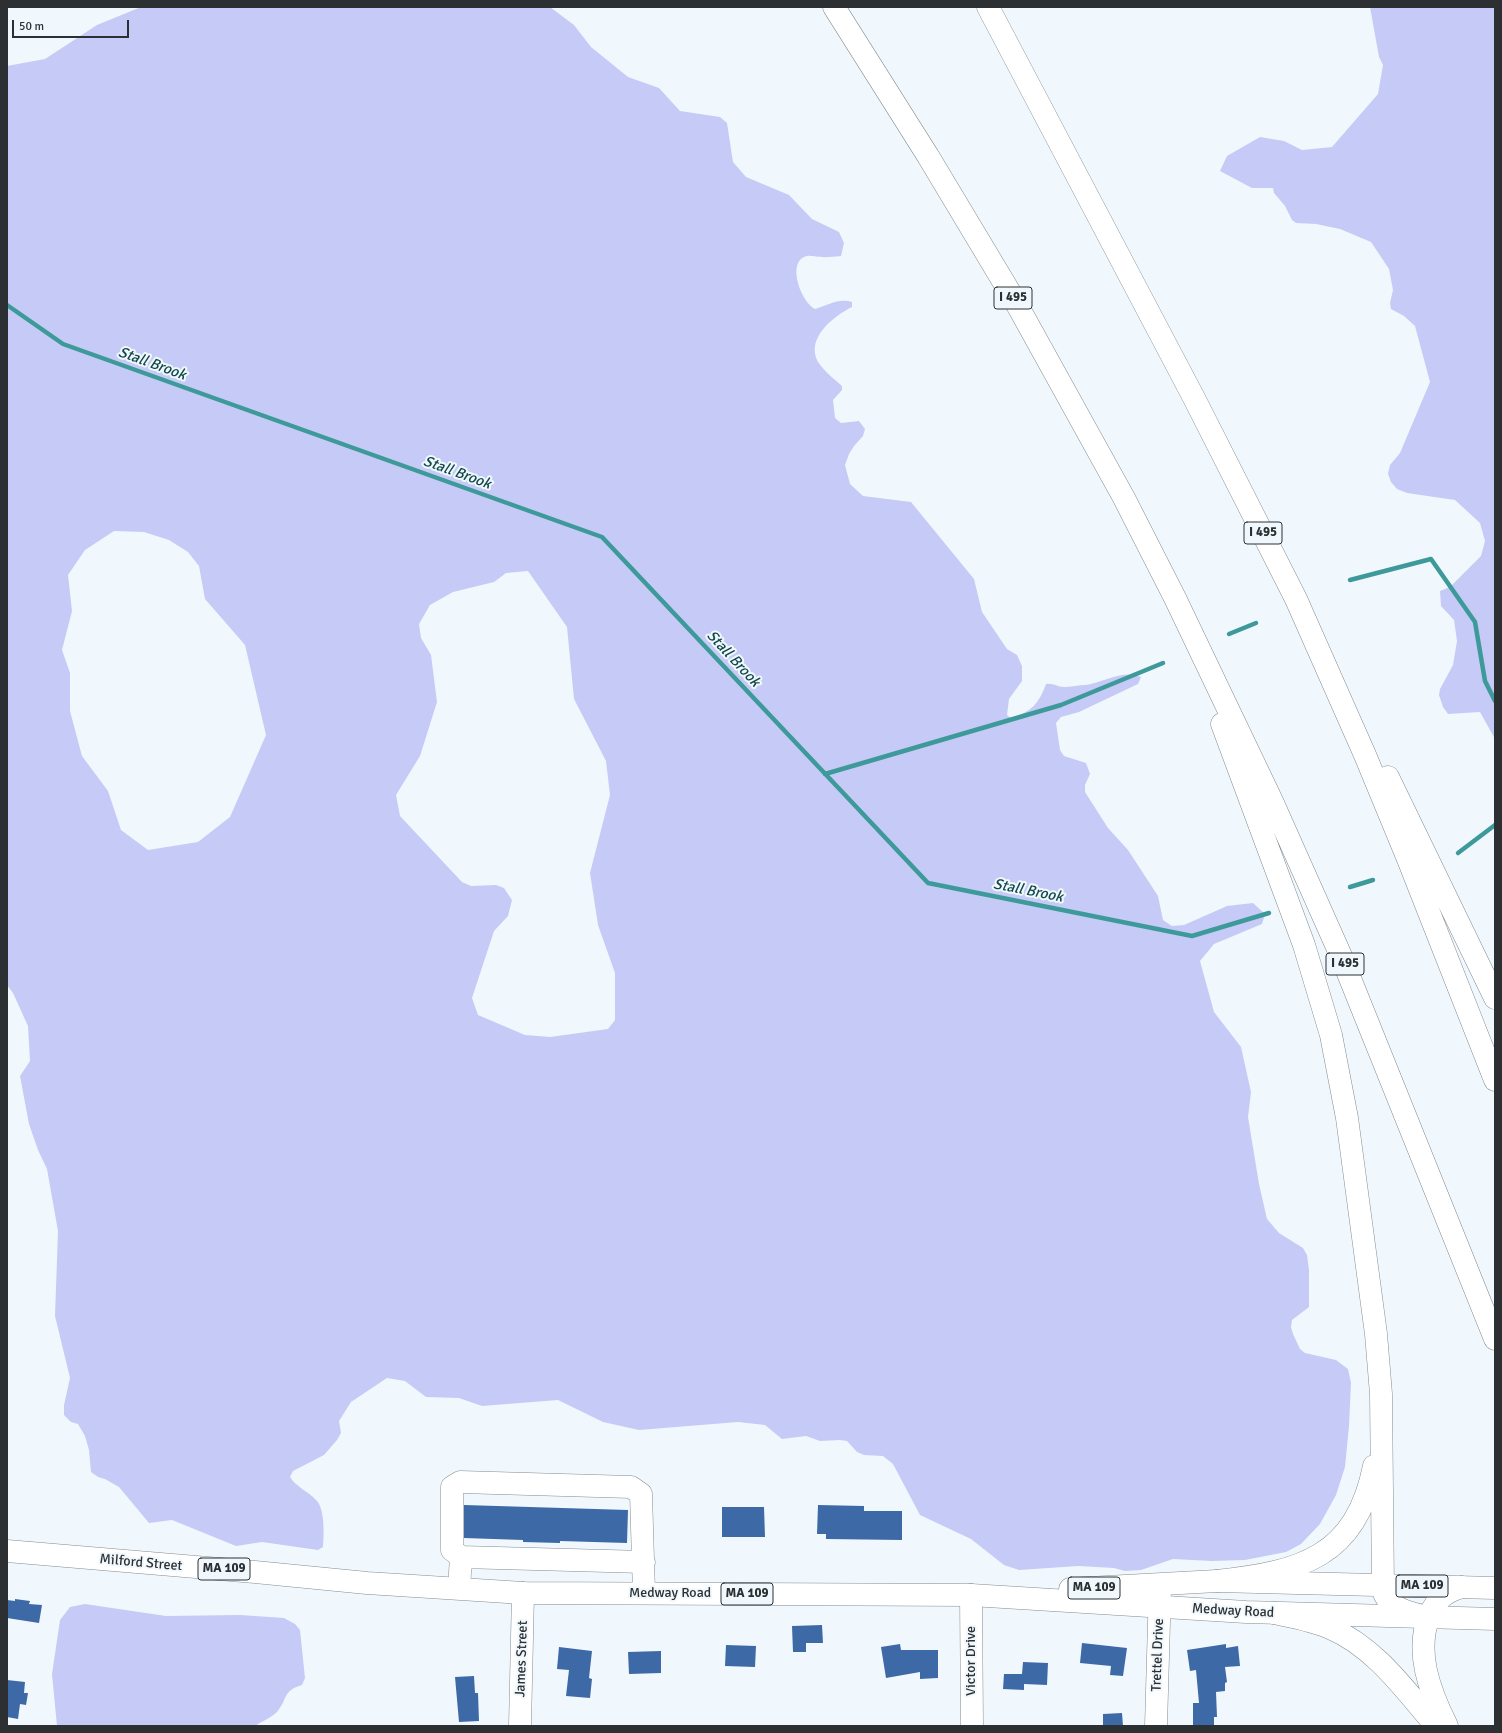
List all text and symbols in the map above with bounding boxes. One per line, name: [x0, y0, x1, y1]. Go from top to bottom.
scale bar: [14, 12, 131, 38]
text: 50 m: [19, 19, 44, 34]
road number: I 495: [994, 287, 1032, 309]
water label: Stall Brook: [116, 344, 188, 384]
water label: Stall Brook: [421, 453, 493, 493]
road number: I 495: [1244, 522, 1282, 544]
water label: Stall Brook: [702, 627, 764, 691]
water label: Stall Brook: [992, 875, 1064, 907]
road number: I 495: [1326, 953, 1364, 975]
street label: Milford Street: [99, 1551, 183, 1575]
road number: MA 109: [198, 1558, 250, 1580]
road number: MA 109: [1396, 1575, 1448, 1597]
road number: MA 109: [1068, 1577, 1120, 1599]
road number: MA 109: [721, 1583, 773, 1605]
street label: Medway Road: [629, 1585, 711, 1601]
street label: Medway Road: [1192, 1600, 1274, 1622]
street label: Trettel Drive: [1148, 1618, 1168, 1692]
street label: James Street: [512, 1620, 532, 1698]
street label: Victor Drive: [963, 1626, 979, 1696]

